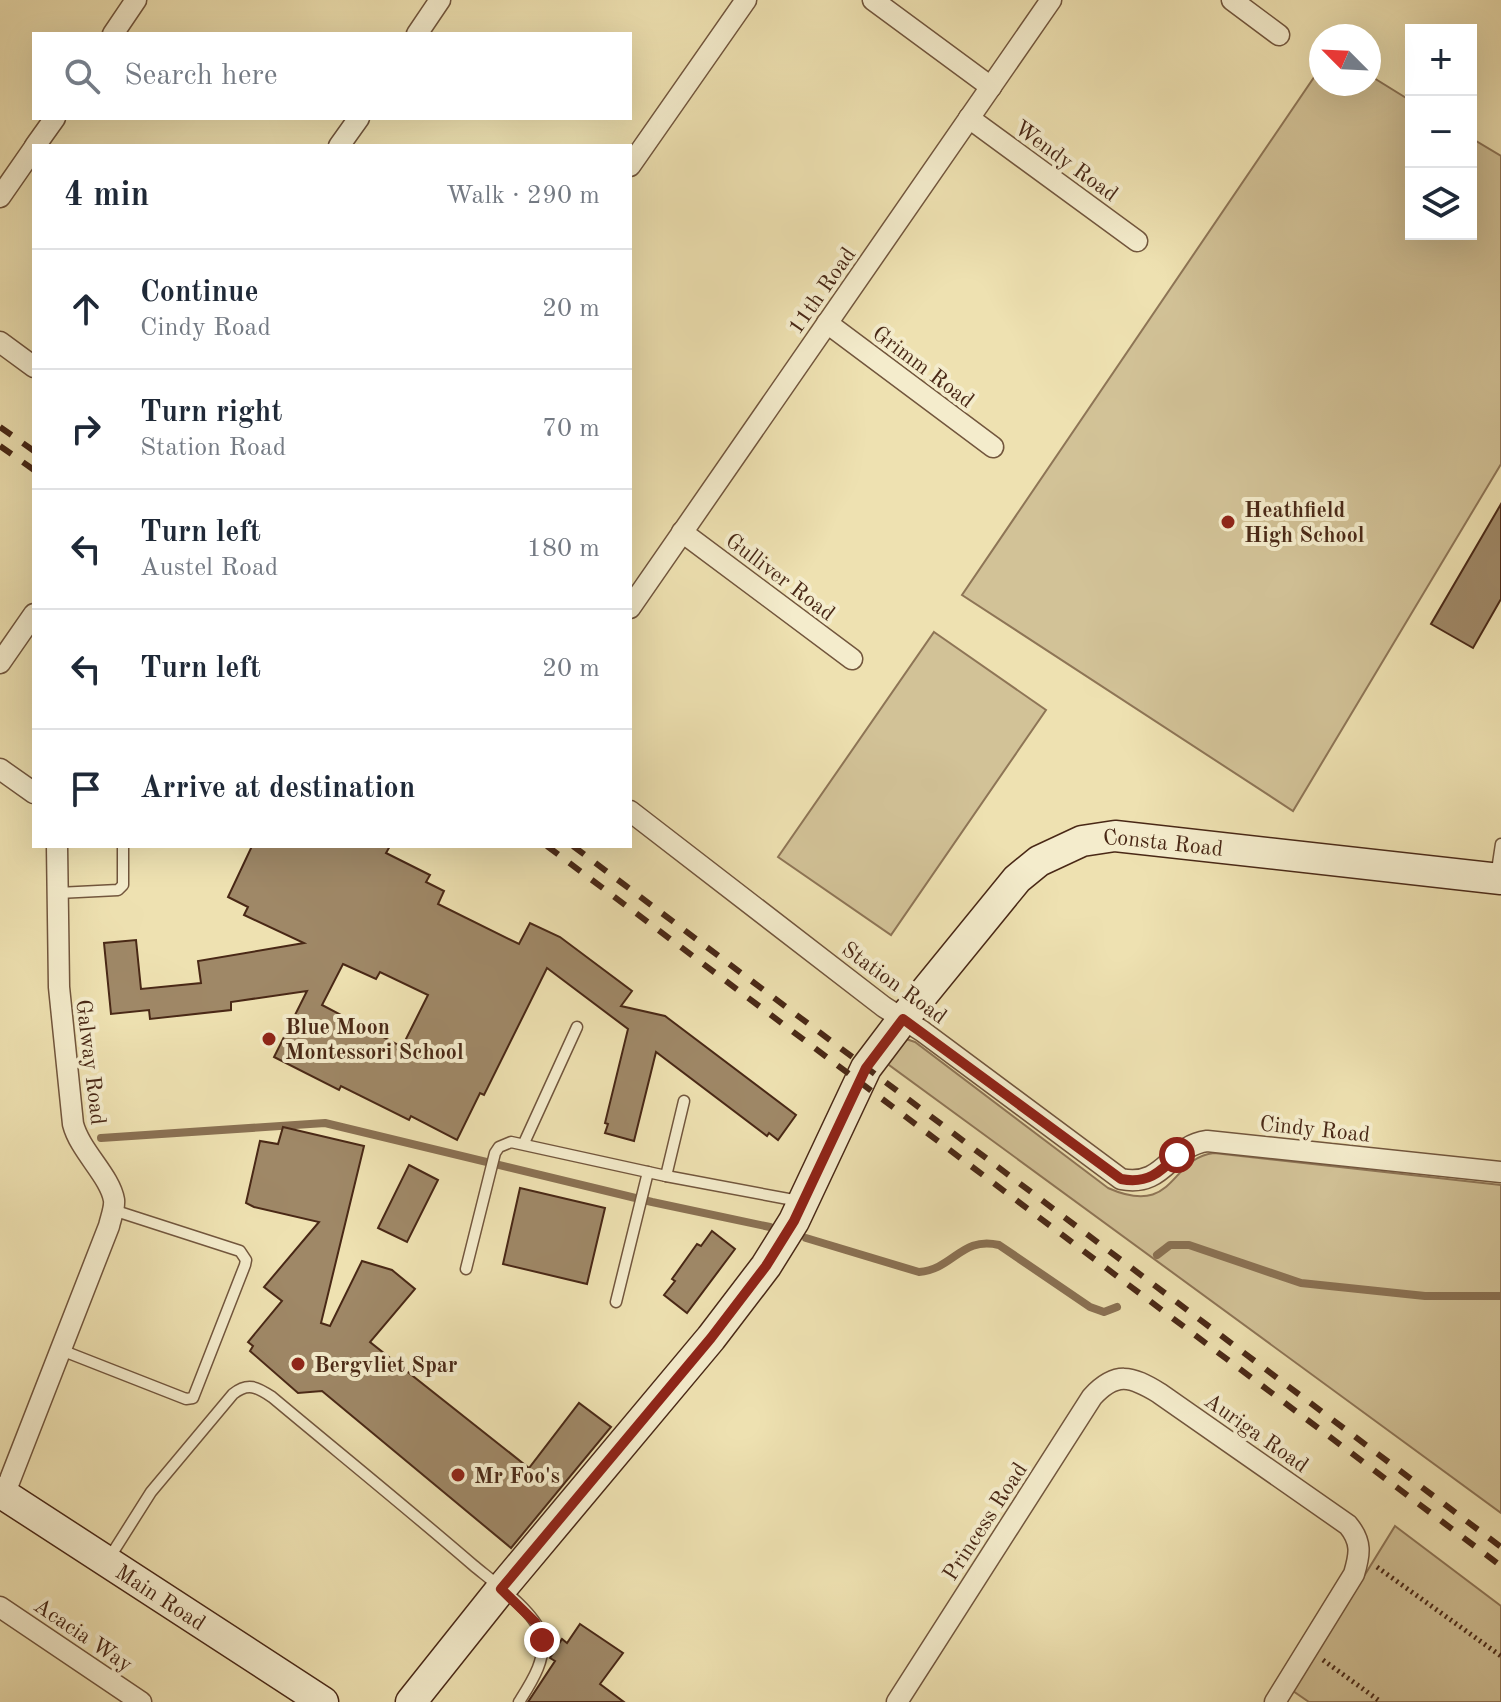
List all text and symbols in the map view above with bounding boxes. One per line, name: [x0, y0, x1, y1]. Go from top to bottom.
north arrow: [1309, 24, 1381, 96]
map controls: [1405, 24, 1477, 240]
button: +: [1405, 24, 1477, 96]
search box: [32, 32, 632, 120]
icon: search: [60, 54, 104, 98]
text: Search here: [124, 61, 278, 91]
button: −: [1405, 96, 1477, 168]
street label: Wendy Road: [1010, 117, 1122, 206]
button: layers: [1405, 168, 1477, 240]
text: 4 min: [64, 179, 149, 213]
text: Walk · 290 m: [446, 183, 600, 209]
street label: 11th Road: [785, 244, 860, 339]
text: Continue: [140, 278, 259, 308]
icon: ahead: [64, 287, 108, 331]
text: 20 m: [542, 296, 600, 322]
text: Cindy Road: [140, 315, 271, 341]
street label: Grimm Road: [868, 322, 978, 413]
text: Turn right: [140, 398, 282, 428]
icon: right: [64, 407, 108, 451]
text: 70 m: [542, 416, 600, 442]
text: Station Road: [140, 435, 286, 461]
place label: Heathfield High School: [1244, 500, 1365, 547]
marker: Heathfield High School: [1219, 513, 1237, 531]
text: Turn left: [140, 518, 261, 548]
icon: left: [64, 527, 108, 571]
street label: Gulliver Road: [721, 530, 838, 626]
text: 180 m: [527, 536, 600, 562]
text: Austel Road: [140, 555, 278, 581]
icon: left: [64, 647, 108, 691]
text: Turn left: [140, 654, 261, 684]
text: 20 m: [542, 656, 600, 682]
icon: arrive: [64, 767, 108, 811]
text: Arrive at destination: [140, 774, 415, 804]
street label: Consta Road: [1102, 827, 1224, 861]
street label: Station Road: [837, 938, 950, 1029]
street label: Galway Road: [71, 998, 109, 1126]
place label: Blue Moon Montessori School: [285, 1017, 464, 1064]
marker: Blue Moon Montessori School: [260, 1030, 278, 1048]
street label: Cindy Road: [1258, 1113, 1371, 1147]
route start: [1159, 1137, 1195, 1173]
marker: Bergvliet Spar: [289, 1355, 307, 1373]
place label: Bergvliet Spar: [314, 1355, 458, 1377]
street label: Auriga Road: [1200, 1390, 1312, 1477]
street label: Princess Road: [939, 1459, 1032, 1585]
marker: Mr Foo's: [449, 1466, 467, 1484]
place label: Mr Foo's: [474, 1466, 560, 1488]
street label: Main Road: [111, 1561, 209, 1635]
street label: Acacia Way: [30, 1595, 136, 1677]
route end: [524, 1622, 560, 1658]

